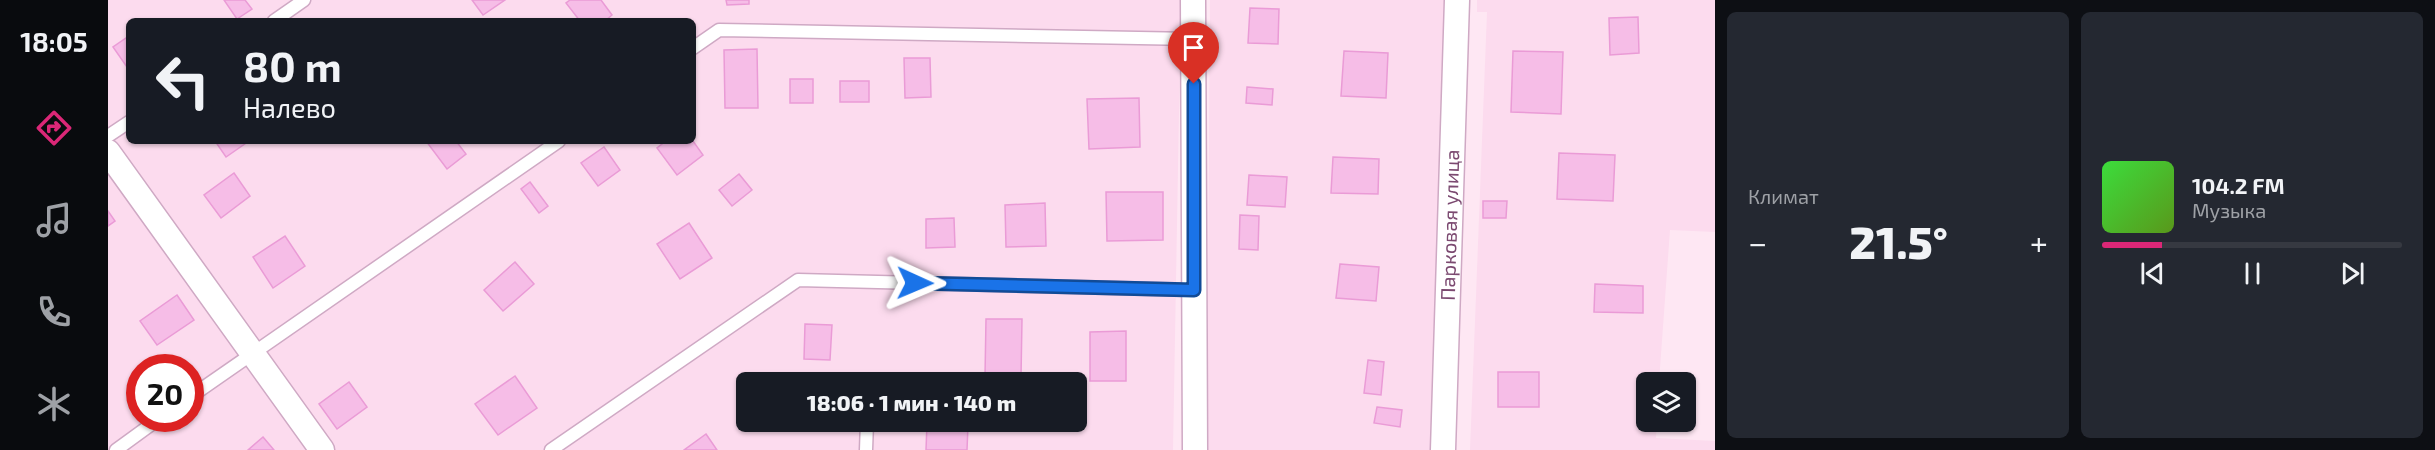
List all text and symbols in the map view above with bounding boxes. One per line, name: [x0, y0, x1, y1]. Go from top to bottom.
pin: [1168, 22, 1219, 84]
text: 18:05: [20, 25, 88, 57]
icon: arrive: [1177, 31, 1210, 64]
text: 80 m: [243, 40, 342, 90]
icon: left: [144, 42, 222, 120]
text: Налево: [243, 91, 336, 123]
icon: directions: [33, 107, 75, 149]
street label: Парковая улица: [1435, 149, 1463, 301]
text: 104.2 FM: [2192, 172, 2285, 198]
text: Климат: [1748, 184, 1819, 208]
text: Музыка: [2192, 198, 2266, 222]
icon: music: [33, 199, 75, 241]
text: 21.5°: [1849, 214, 1948, 268]
text: −: [1748, 222, 1767, 262]
text: +: [2030, 222, 2048, 262]
position arrow: [883, 251, 947, 315]
icon: previous: [2136, 257, 2169, 290]
icon: pause: [2236, 257, 2269, 290]
icon: next: [2336, 257, 2369, 290]
icon: phone: [33, 291, 75, 333]
speed limit sign: 20: [126, 354, 204, 432]
map controls: [1636, 372, 1696, 432]
button: layers: [1636, 372, 1696, 432]
icon: climate: [33, 383, 75, 425]
text: 18:06 · 1 мин · 140 m: [807, 389, 1016, 415]

